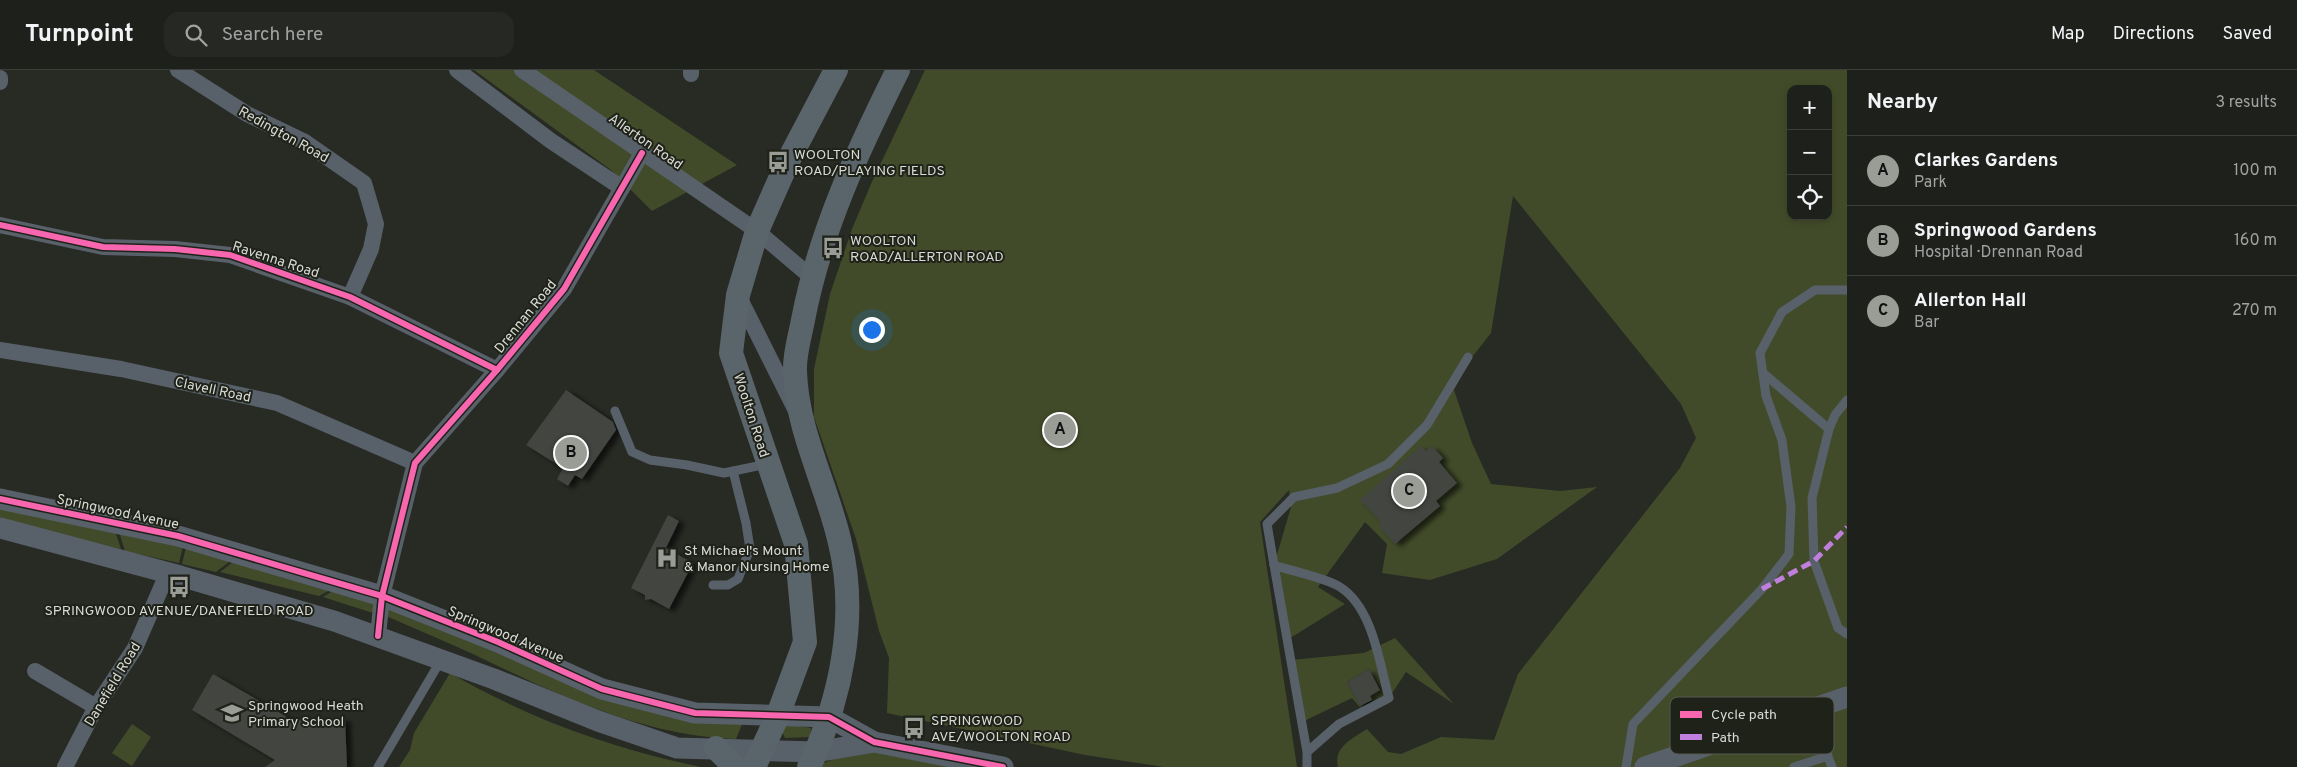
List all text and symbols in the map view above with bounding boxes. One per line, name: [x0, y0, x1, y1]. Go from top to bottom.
search box: [164, 12, 514, 57]
text: Turnpoint: [25, 20, 134, 50]
icon: search: [182, 21, 210, 49]
text: Search here: [222, 23, 323, 47]
text: Map: [2051, 23, 2085, 46]
text: Directions: [2113, 23, 2195, 46]
text: Saved: [2223, 23, 2272, 46]
map controls: [1787, 85, 1832, 220]
button: +: [1787, 85, 1832, 130]
text: Nearby: [1867, 89, 1938, 116]
text: 3 results: [2215, 93, 2277, 113]
street label: Redington Road: [235, 103, 331, 167]
street label: Allerton Road: [605, 110, 686, 174]
button: −: [1787, 130, 1832, 175]
place label: WOOLTON ROAD/PLAYING FIELDS: [794, 147, 945, 180]
bus stop icon: WOOLTON ROAD/PLAYING FIELDS: [765, 149, 791, 175]
text: Clarkes Gardens: [1914, 149, 2058, 173]
text: A: [1877, 161, 1889, 181]
text: 100 m: [2233, 161, 2277, 181]
text: Park: [1914, 173, 1947, 193]
button: locate: [1787, 175, 1832, 220]
text: Springwood Gardens: [1914, 219, 2097, 243]
text: B: [1877, 231, 1889, 251]
text: 160 m: [2234, 231, 2277, 251]
place label: WOOLTON ROAD/ALLERTON ROAD: [850, 233, 1004, 266]
bus stop icon: WOOLTON ROAD/ALLERTON ROAD: [820, 235, 846, 261]
street label: Ravenna Road: [230, 238, 321, 282]
text: Hospital · Drennan Road: [1914, 243, 2083, 263]
street label: Drennan Road: [491, 277, 561, 357]
text: Allerton Hall: [1914, 289, 2027, 313]
text: C: [1878, 301, 1888, 321]
text: 270 m: [2232, 301, 2277, 321]
text: Bar: [1914, 313, 1940, 333]
your location: [859, 317, 885, 343]
street label: Woolton Road: [729, 371, 772, 460]
street label: Clavell Road: [173, 374, 252, 407]
pin: A: [1044, 411, 1076, 449]
pin: B: [555, 434, 587, 472]
pin: C: [1393, 472, 1425, 510]
street label: Springwood Avenue: [55, 491, 180, 534]
place label: St Michael's Mount & Manor Nursing Home: [684, 543, 829, 576]
hospital icon: St Michael's Mount & Manor Nursing Home: [654, 545, 680, 571]
bus stop icon: SPRINGWOOD AVENUE/DANEFIELD ROAD: [166, 574, 192, 600]
place label: SPRINGWOOD AVENUE/DANEFIELD ROAD: [44, 603, 314, 620]
street label: Springwood Avenue: [445, 603, 566, 668]
street label: Danefield Road: [81, 640, 145, 730]
legend: [1670, 697, 1834, 754]
place label: Springwood Heath Primary School: [248, 698, 364, 731]
school or university icon: Springwood Heath Primary School: [219, 700, 245, 726]
text: Cycle path: [1711, 707, 1777, 724]
place label: SPRINGWOOD AVE/WOOLTON ROAD: [931, 713, 1071, 746]
bus stop icon: SPRINGWOOD AVE/WOOLTON ROAD: [901, 715, 927, 741]
text: Path: [1711, 730, 1740, 747]

